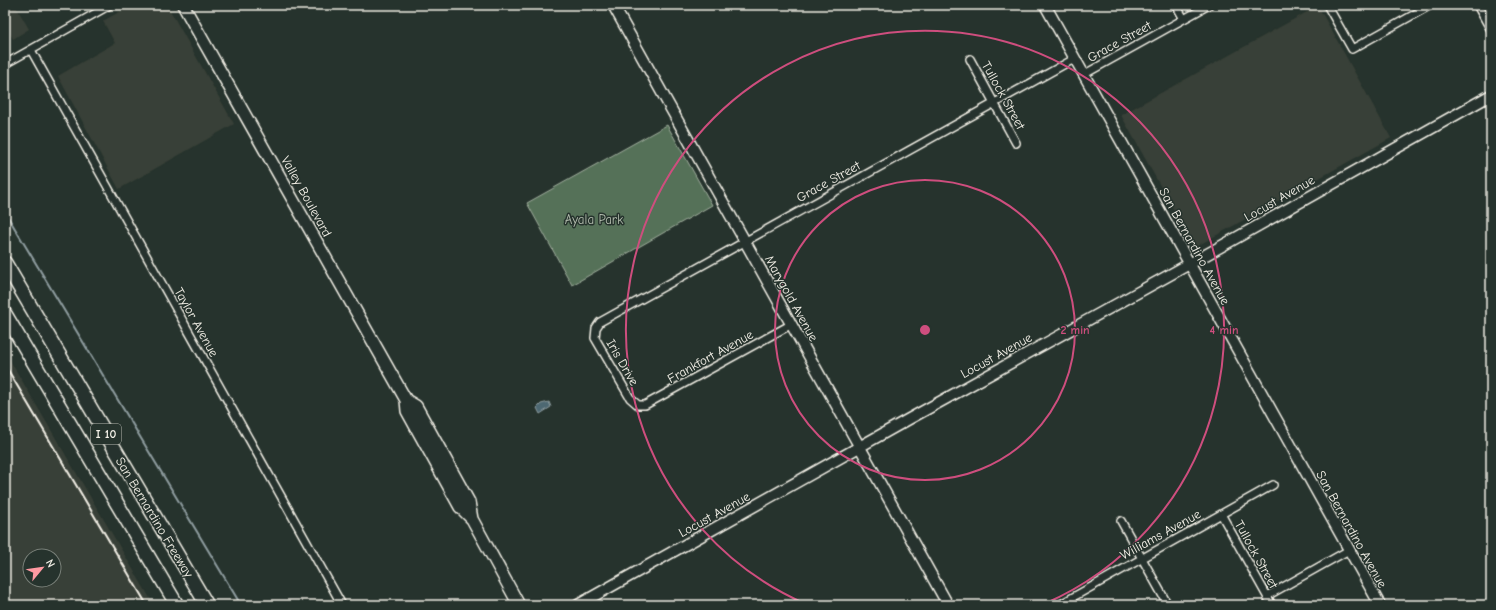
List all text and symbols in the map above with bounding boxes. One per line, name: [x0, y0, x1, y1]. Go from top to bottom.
street label: Grace Street: [1085, 17, 1155, 65]
street label: Tullock Street: [979, 59, 1029, 133]
street label: Valley Boulevard: [278, 153, 335, 239]
street label: Grace Street: [794, 157, 864, 205]
street label: Locust Avenue: [1241, 172, 1318, 225]
street label: San Bernardino Avenue: [1156, 185, 1233, 308]
park label: Ayala Park: [565, 212, 624, 227]
street label: Marygold Avenue: [762, 253, 822, 344]
street label: Taylor Avenue: [171, 285, 222, 360]
centre of rings: [918, 323, 932, 337]
text: 2 min: [1060, 323, 1090, 337]
text: 4 min: [1210, 323, 1238, 337]
street label: Frankfort Avenue: [665, 326, 756, 386]
street label: Locust Avenue: [958, 329, 1035, 381]
street label: Iris Drive: [603, 336, 642, 388]
road number: I 10: [91, 424, 121, 444]
street label: San Bernardino Freeway: [113, 454, 197, 580]
street label: San Bernardino Avenue: [1313, 468, 1390, 591]
street label: Locust Avenue: [676, 488, 753, 540]
street label: Williams Avenue: [1117, 506, 1204, 563]
street label: Tullock Street: [1232, 518, 1282, 592]
north arrow: [22, 548, 62, 588]
text: N: [43, 557, 58, 570]

